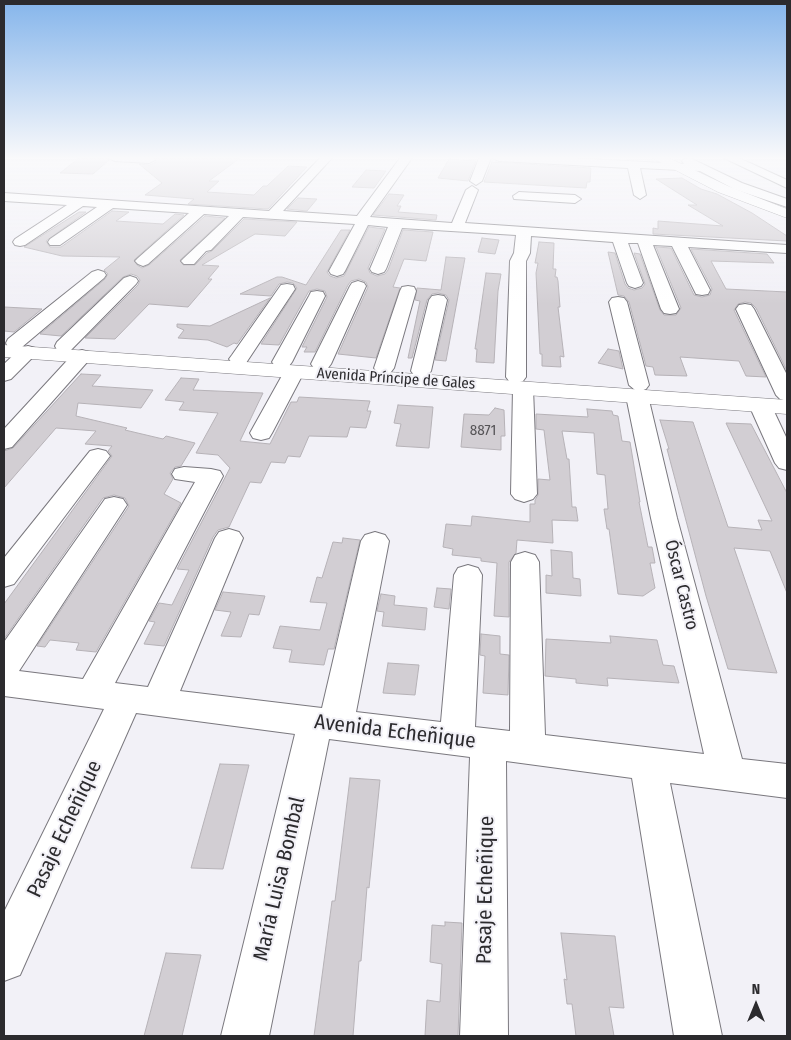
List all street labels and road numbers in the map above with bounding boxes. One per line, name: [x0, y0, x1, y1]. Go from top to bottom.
street label: Avenida Príncipe de Gales: [316, 364, 476, 394]
street label: Óscar Castro: [659, 538, 703, 632]
street label: Avenida Echeñique: [313, 710, 477, 754]
street label: Pasaje Echeñique: [22, 756, 108, 902]
street label: María Luisa Bombal: [249, 794, 311, 964]
street label: Pasaje Echeñique: [472, 816, 500, 964]

